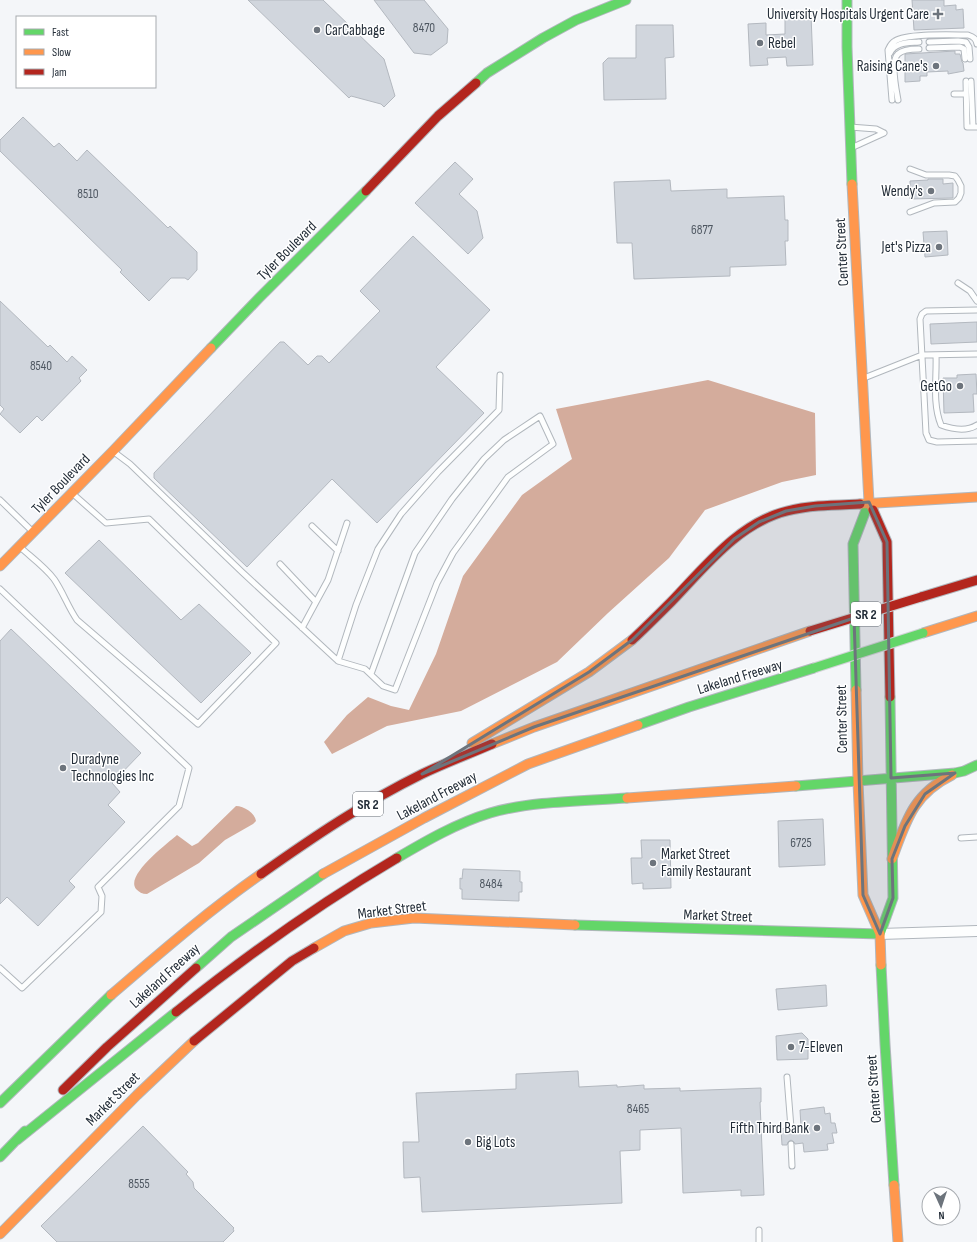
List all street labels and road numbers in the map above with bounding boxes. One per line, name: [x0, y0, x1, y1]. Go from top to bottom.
street label: Tyler Boulevard: [253, 217, 321, 285]
street label: Center Street: [831, 217, 853, 287]
street label: Tyler Boulevard: [28, 450, 94, 518]
road number: SR 2: [851, 602, 881, 626]
street label: Lakeland Freeway: [695, 655, 785, 699]
street label: Center Street: [832, 684, 852, 753]
street label: Lakeland Freeway: [394, 767, 480, 825]
road number: SR 2: [353, 792, 383, 816]
street label: Market Street: [357, 896, 428, 924]
street label: Market Street: [683, 905, 753, 927]
street label: Lakeland Freeway: [126, 939, 204, 1012]
street label: Center Street: [862, 1054, 886, 1124]
street label: Market Street: [82, 1068, 144, 1130]

